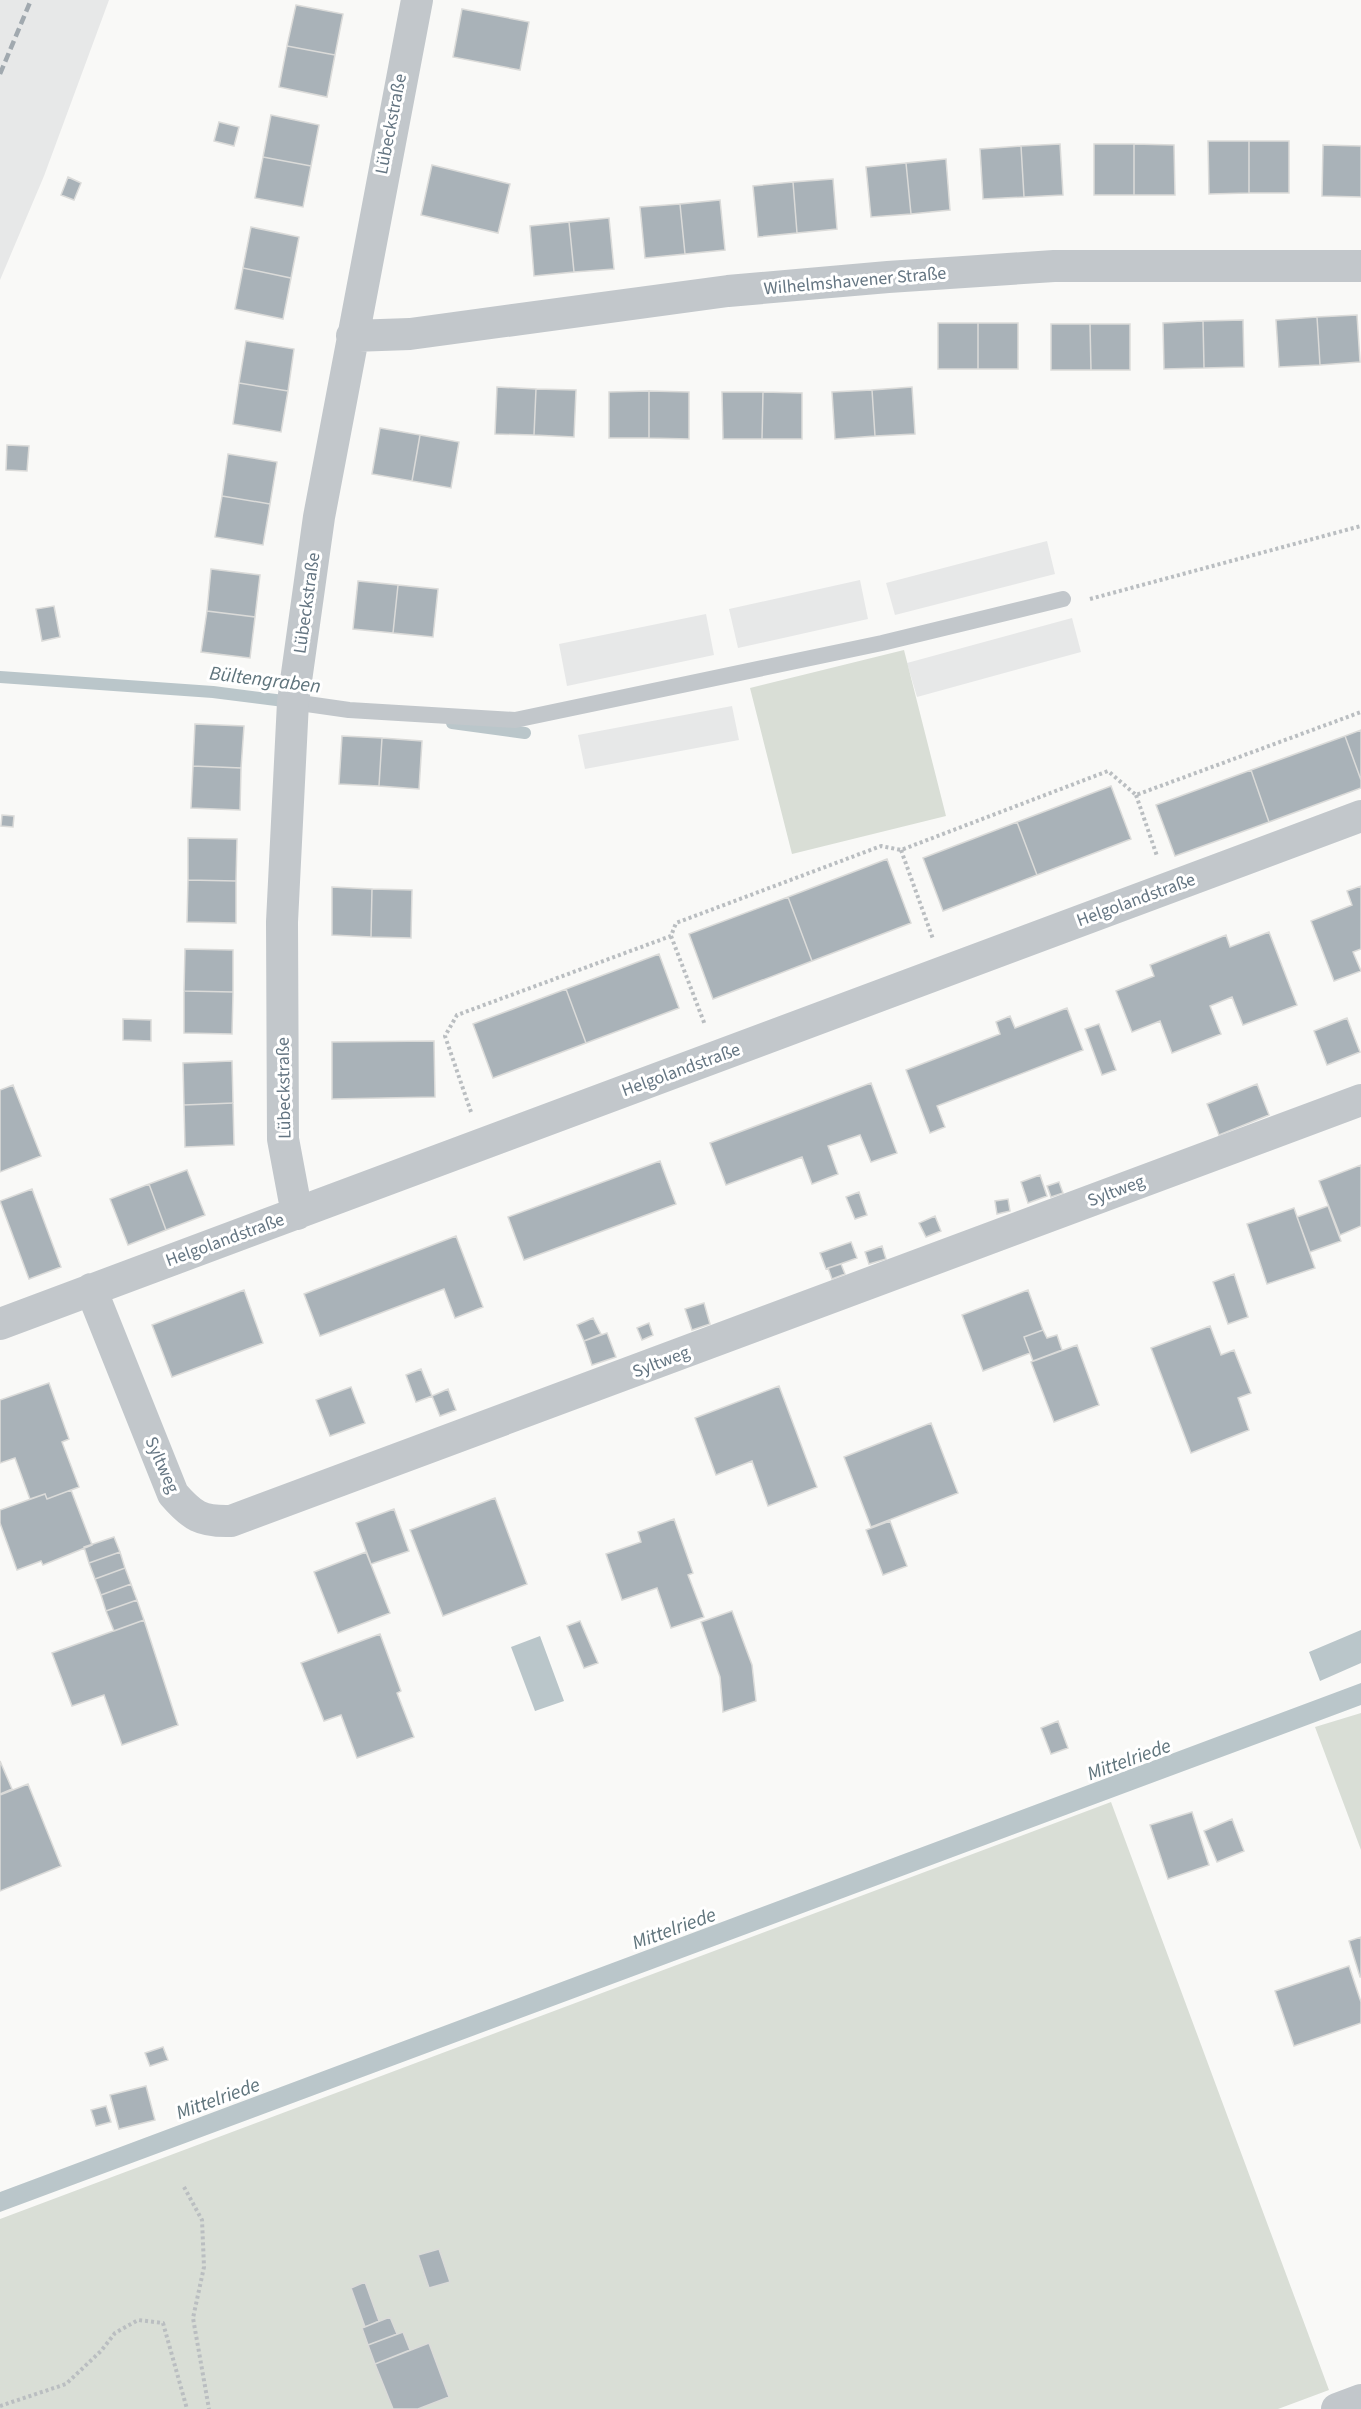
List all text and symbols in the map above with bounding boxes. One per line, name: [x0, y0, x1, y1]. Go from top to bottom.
street label: Lübeckstraße: [369, 72, 413, 176]
street label: Wilhelmshavener Straße: [763, 261, 947, 301]
street label: Lübeckstraße: [288, 551, 326, 655]
water label: Bültengraben: [208, 659, 322, 701]
street label: Helgolandstraße: [1073, 867, 1199, 933]
street label: Lübeckstraße: [271, 1037, 297, 1139]
street label: Helgolandstraße: [618, 1037, 744, 1103]
street label: Syltweg: [1084, 1169, 1148, 1213]
street label: Helgolandstraße: [162, 1207, 288, 1273]
street label: Syltweg: [629, 1340, 693, 1384]
street label: Syltweg: [139, 1433, 185, 1497]
water label: Mittelriede: [1083, 1732, 1175, 1788]
water label: Mittelriede: [628, 1901, 720, 1957]
water label: Mittelriede: [172, 2071, 264, 2127]

